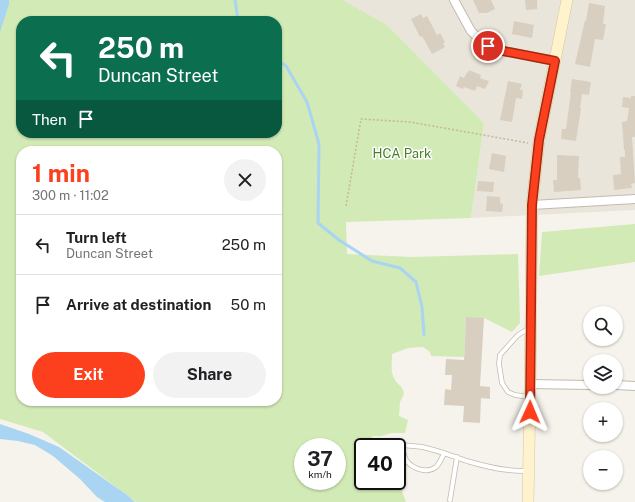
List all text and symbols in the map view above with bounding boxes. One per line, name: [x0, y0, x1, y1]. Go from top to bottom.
pin: [471, 29, 505, 63]
text: 250 m: [98, 31, 184, 64]
icon: left: [32, 32, 84, 84]
icon: arrive: [477, 35, 499, 57]
text: Duncan Street: [98, 65, 218, 86]
icon: arrive: [75, 108, 97, 130]
text: Then: [32, 111, 67, 128]
park label: HCA Park: [373, 146, 431, 161]
text: 1 min: [32, 159, 90, 187]
button: close: [224, 159, 266, 201]
text: 300 m · 11:02: [32, 188, 109, 203]
text: Turn left: [66, 229, 127, 246]
icon: left: [32, 234, 54, 256]
text: 250 m: [222, 236, 266, 253]
text: Duncan Street: [66, 246, 153, 261]
icon: arrive: [32, 294, 54, 316]
text: Arrive at destination: [66, 296, 211, 313]
text: 50 m: [231, 296, 266, 313]
map controls: [583, 306, 623, 490]
button: search: [583, 306, 623, 346]
button: Exit: [32, 352, 145, 398]
button: Share: [153, 352, 266, 398]
button: layers: [583, 354, 623, 394]
position arrow: [509, 391, 551, 433]
button: +: [583, 402, 623, 442]
speed limit sign: 40: [354, 438, 406, 490]
text: 37: [307, 447, 333, 471]
button: −: [583, 450, 623, 490]
text: km/h: [308, 468, 332, 480]

